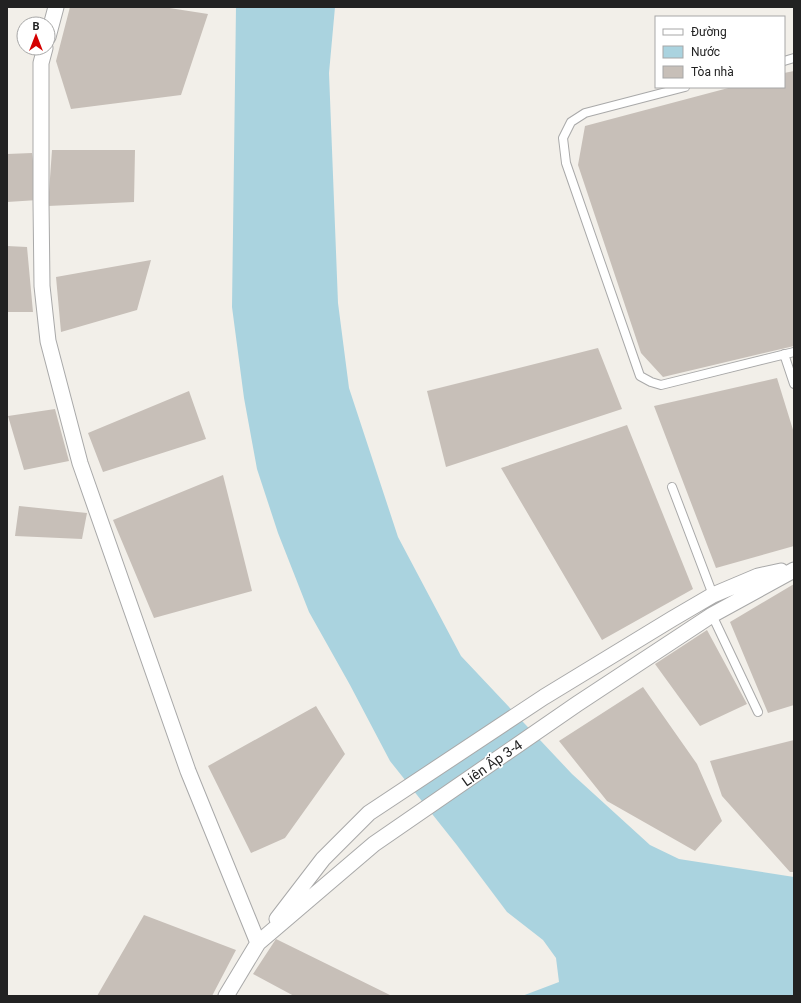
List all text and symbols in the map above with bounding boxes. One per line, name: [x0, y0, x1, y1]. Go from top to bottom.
north arrow: [16, 16, 56, 56]
legend: [655, 16, 785, 88]
text: B: [32, 20, 40, 33]
text: Đường: [691, 25, 727, 39]
text: Nước: [691, 45, 720, 59]
text: Tòa nhà: [691, 65, 734, 79]
street label: Liên Ấp 3-4: [458, 735, 525, 790]

